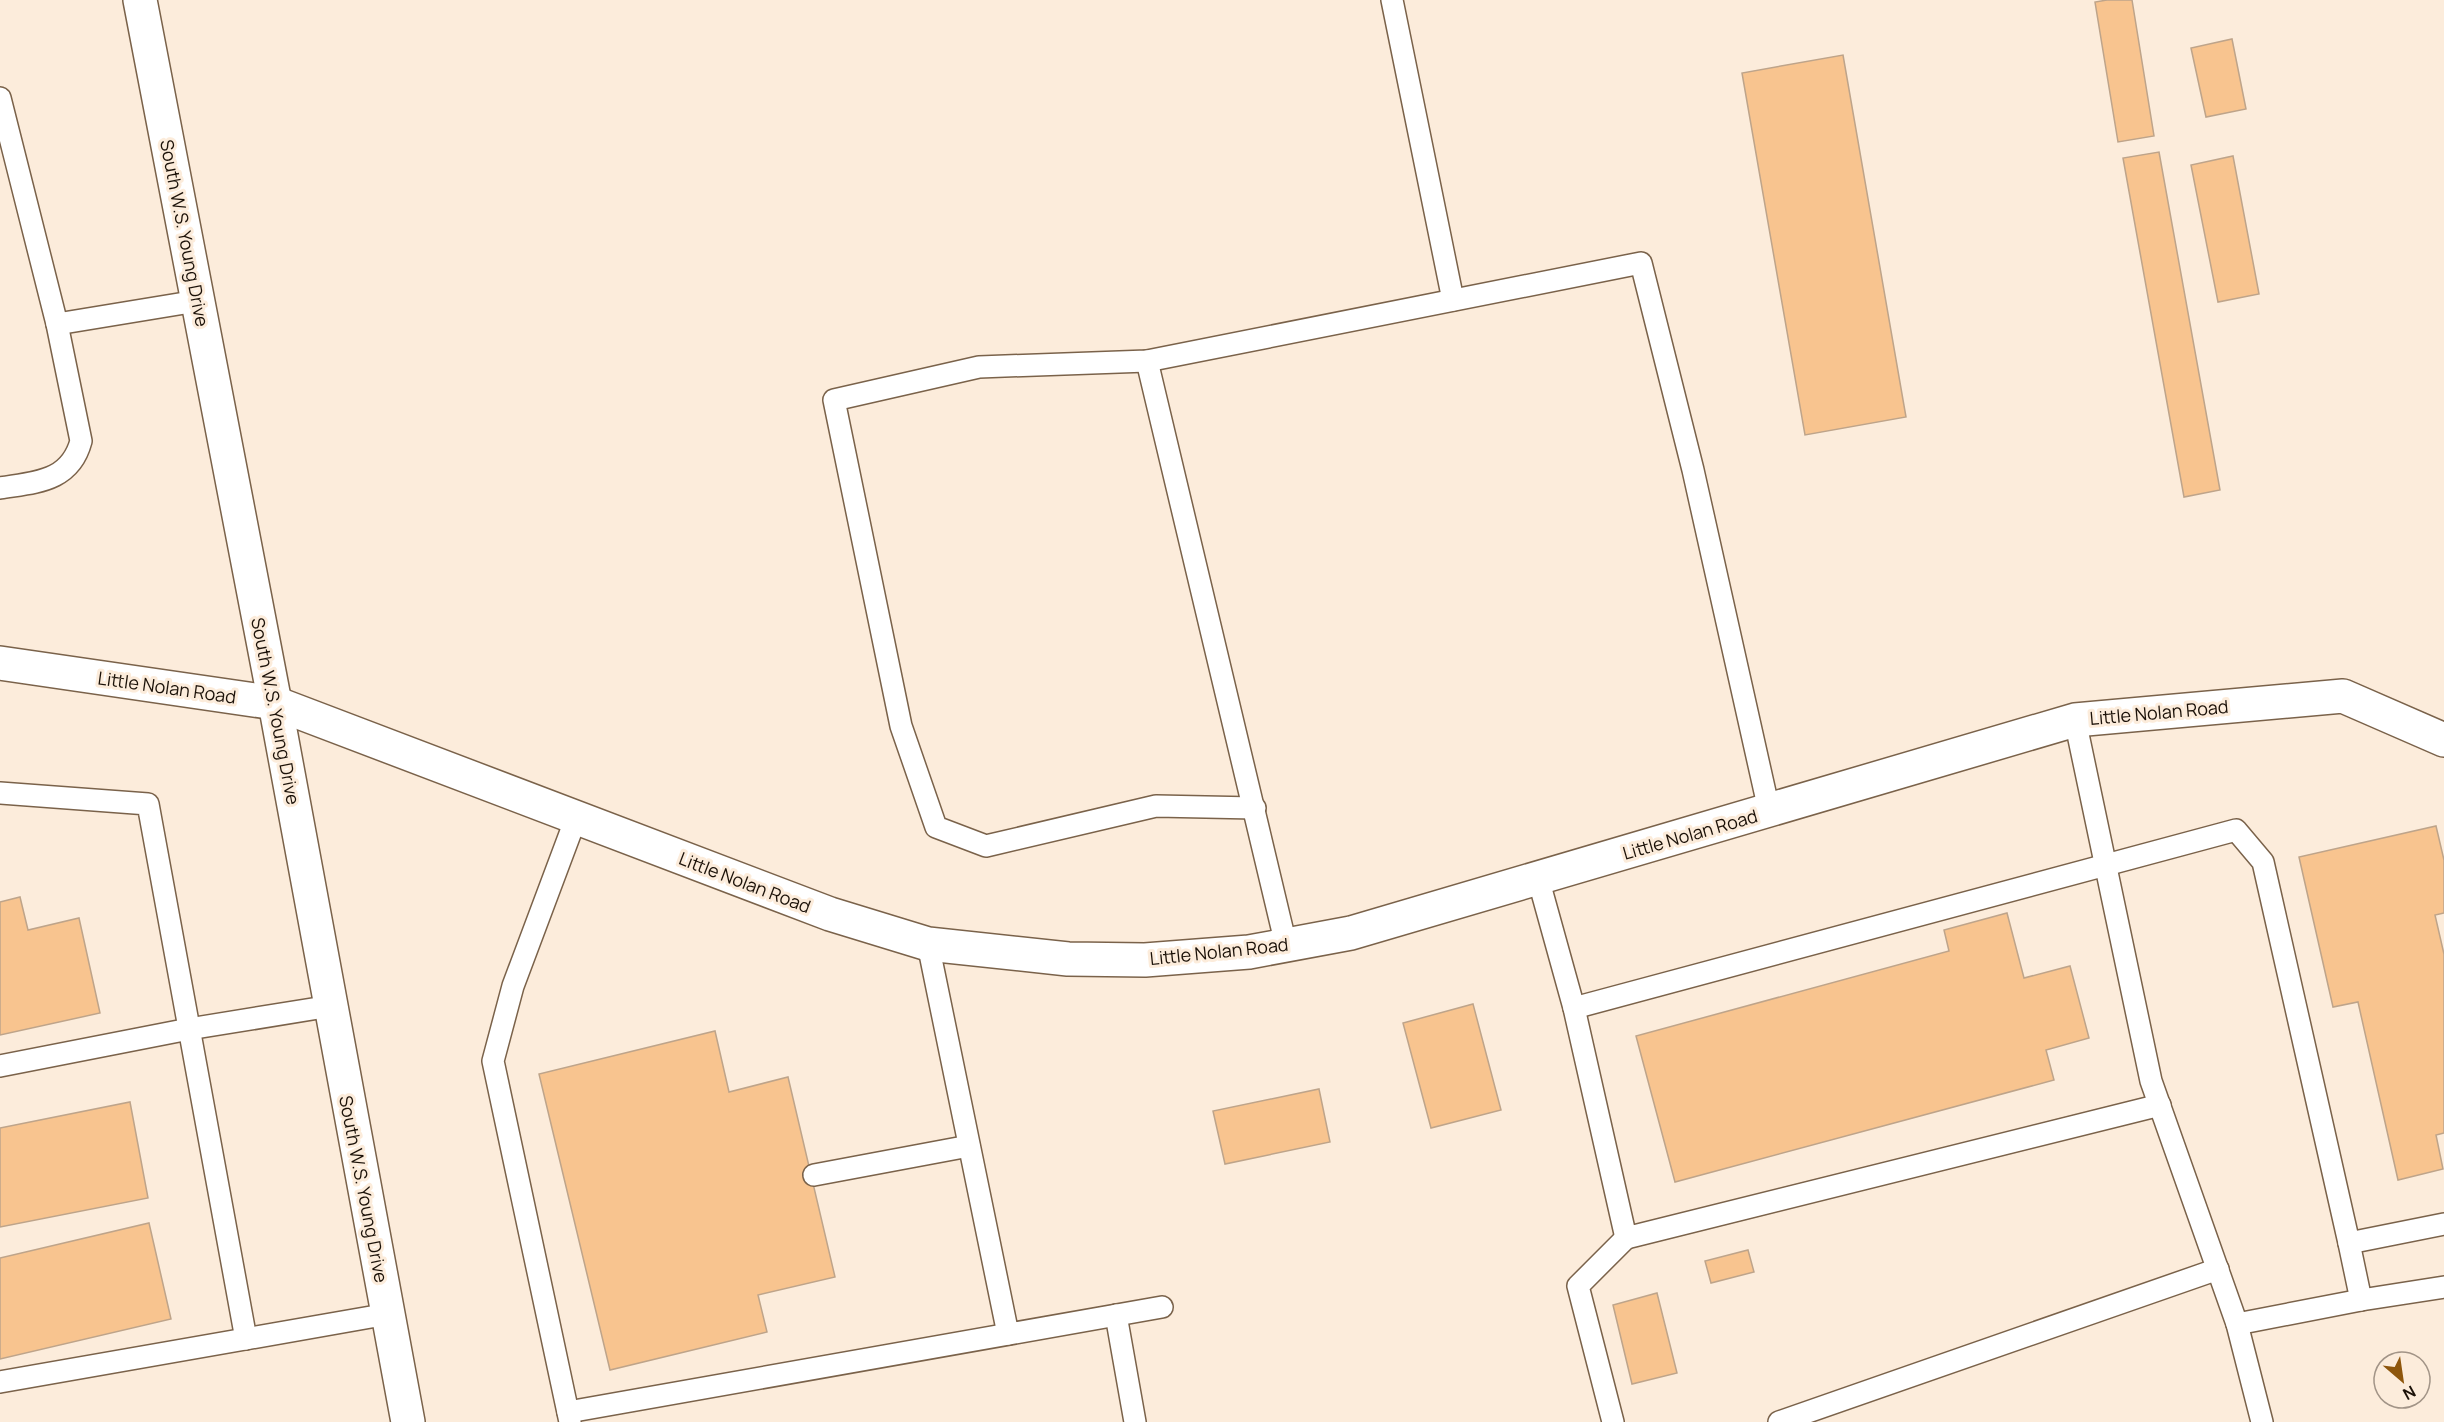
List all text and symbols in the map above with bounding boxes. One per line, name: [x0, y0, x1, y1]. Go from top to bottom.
street label: South W.S. Young Drive: [155, 137, 215, 329]
street label: South W.S. Young Drive: [246, 615, 306, 807]
street label: Little Nolan Road: [96, 665, 238, 709]
street label: Little Nolan Road: [2089, 694, 2229, 730]
street label: Little Nolan Road: [1620, 803, 1760, 865]
street label: Little Nolan Road: [676, 846, 814, 918]
street label: Little Nolan Road: [1149, 932, 1289, 970]
street label: South W.S. Young Drive: [334, 1093, 394, 1285]
north arrow: [2372, 1350, 2432, 1410]
text: N: [2399, 1381, 2420, 1406]

